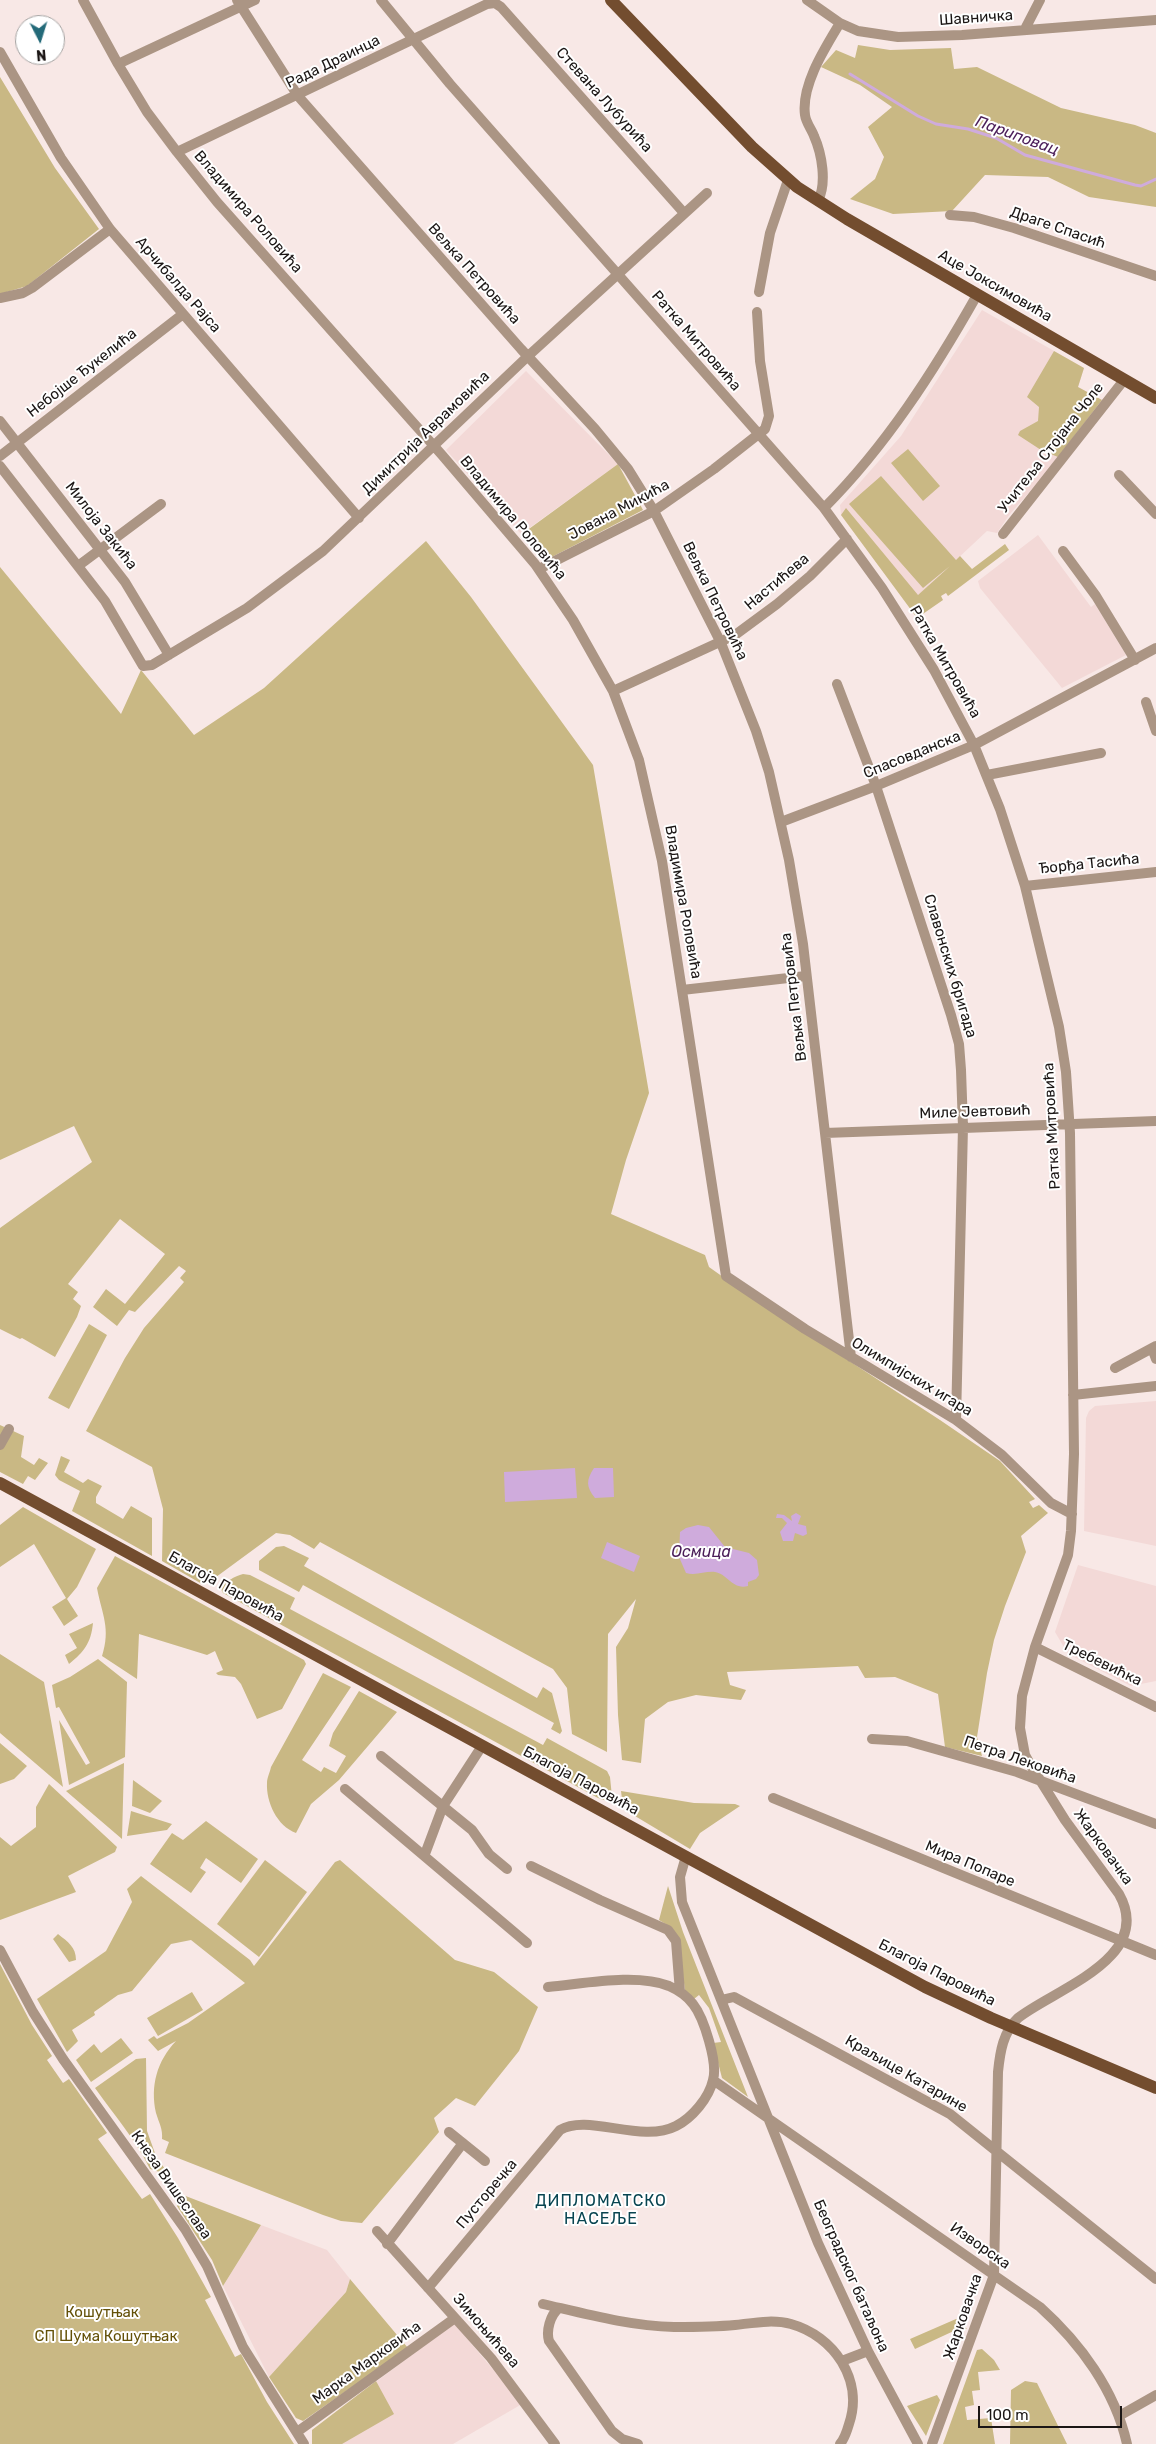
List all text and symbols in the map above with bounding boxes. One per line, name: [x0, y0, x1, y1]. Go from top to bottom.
street label: Шавничка: [939, 6, 1013, 30]
north arrow: [15, 15, 65, 65]
street label: Рада Драинца: [283, 31, 383, 93]
street label: Стевана Лубурића: [552, 44, 656, 156]
text: N: [36, 46, 47, 63]
water label: Париповац: [973, 112, 1061, 160]
street label: Владимира Роловића: [190, 147, 306, 277]
street label: Драге Спасић: [1008, 203, 1108, 253]
street label: Вељка Петровића: [424, 220, 524, 328]
street label: Арчибалда Рајса: [131, 233, 225, 337]
street label: Аце Јоксимовића: [935, 246, 1055, 326]
street label: Ратка Митровића: [648, 287, 744, 395]
street label: Небојше Ђукелића: [23, 325, 141, 421]
street label: Димитрија Аврамовића: [359, 367, 493, 499]
street label: Учитеља Стојана Чоле: [994, 379, 1108, 517]
street label: Владимира Роловића: [456, 453, 570, 583]
street label: Јована Микића: [565, 476, 673, 544]
street label: Милоја Закића: [61, 479, 141, 573]
street label: Вељка Петровића: [679, 539, 751, 663]
street label: Настићева: [741, 550, 813, 614]
street label: Ратка Митровића: [905, 603, 985, 721]
street label: Спасовданска: [861, 727, 963, 783]
street label: Владимира Роловића: [661, 824, 705, 980]
street label: Ђорђа Тасића: [1038, 850, 1140, 878]
street label: Славонских бригада: [920, 892, 980, 1040]
street label: Вељка Петровића: [777, 932, 811, 1062]
street label: Ратка Митровића: [1040, 1062, 1064, 1190]
street label: Миле Јевтовић: [919, 1101, 1031, 1123]
street label: Олимпијских игара: [848, 1334, 976, 1420]
water label: Осмица: [671, 1542, 731, 1562]
street label: Благоја Паровића: [165, 1548, 287, 1626]
street label: Требевићка: [1059, 1636, 1145, 1690]
street label: Петра Лековића: [961, 1732, 1079, 1788]
street label: Благоја Паровића: [520, 1743, 642, 1819]
street label: Жарковачка: [1069, 1805, 1137, 1889]
street label: Мира Попаре: [922, 1837, 1018, 1891]
street label: Благоја Паровића: [876, 1936, 998, 2010]
street label: Краљице Катарине: [842, 2032, 970, 2116]
street label: Кнеза Вишеслава: [127, 2127, 215, 2243]
street label: Пусторечка: [453, 2156, 521, 2232]
district label: ДИПЛОМАТСКО НАСЕЉЕ: [534, 2191, 668, 2229]
street label: Београдског батаљона: [809, 2197, 893, 2355]
street label: Изворска: [946, 2219, 1014, 2273]
street label: Жарковачка: [940, 2272, 986, 2362]
street label: Зимоњићева: [449, 2290, 523, 2372]
park label: Кошутњак: [65, 2304, 139, 2322]
street label: Марка Марковића: [309, 2318, 425, 2408]
park label: СП Шума Кошутњак: [35, 2328, 177, 2346]
scale bar: [981, 2396, 1125, 2428]
text: 100 m: [986, 2406, 1028, 2424]

